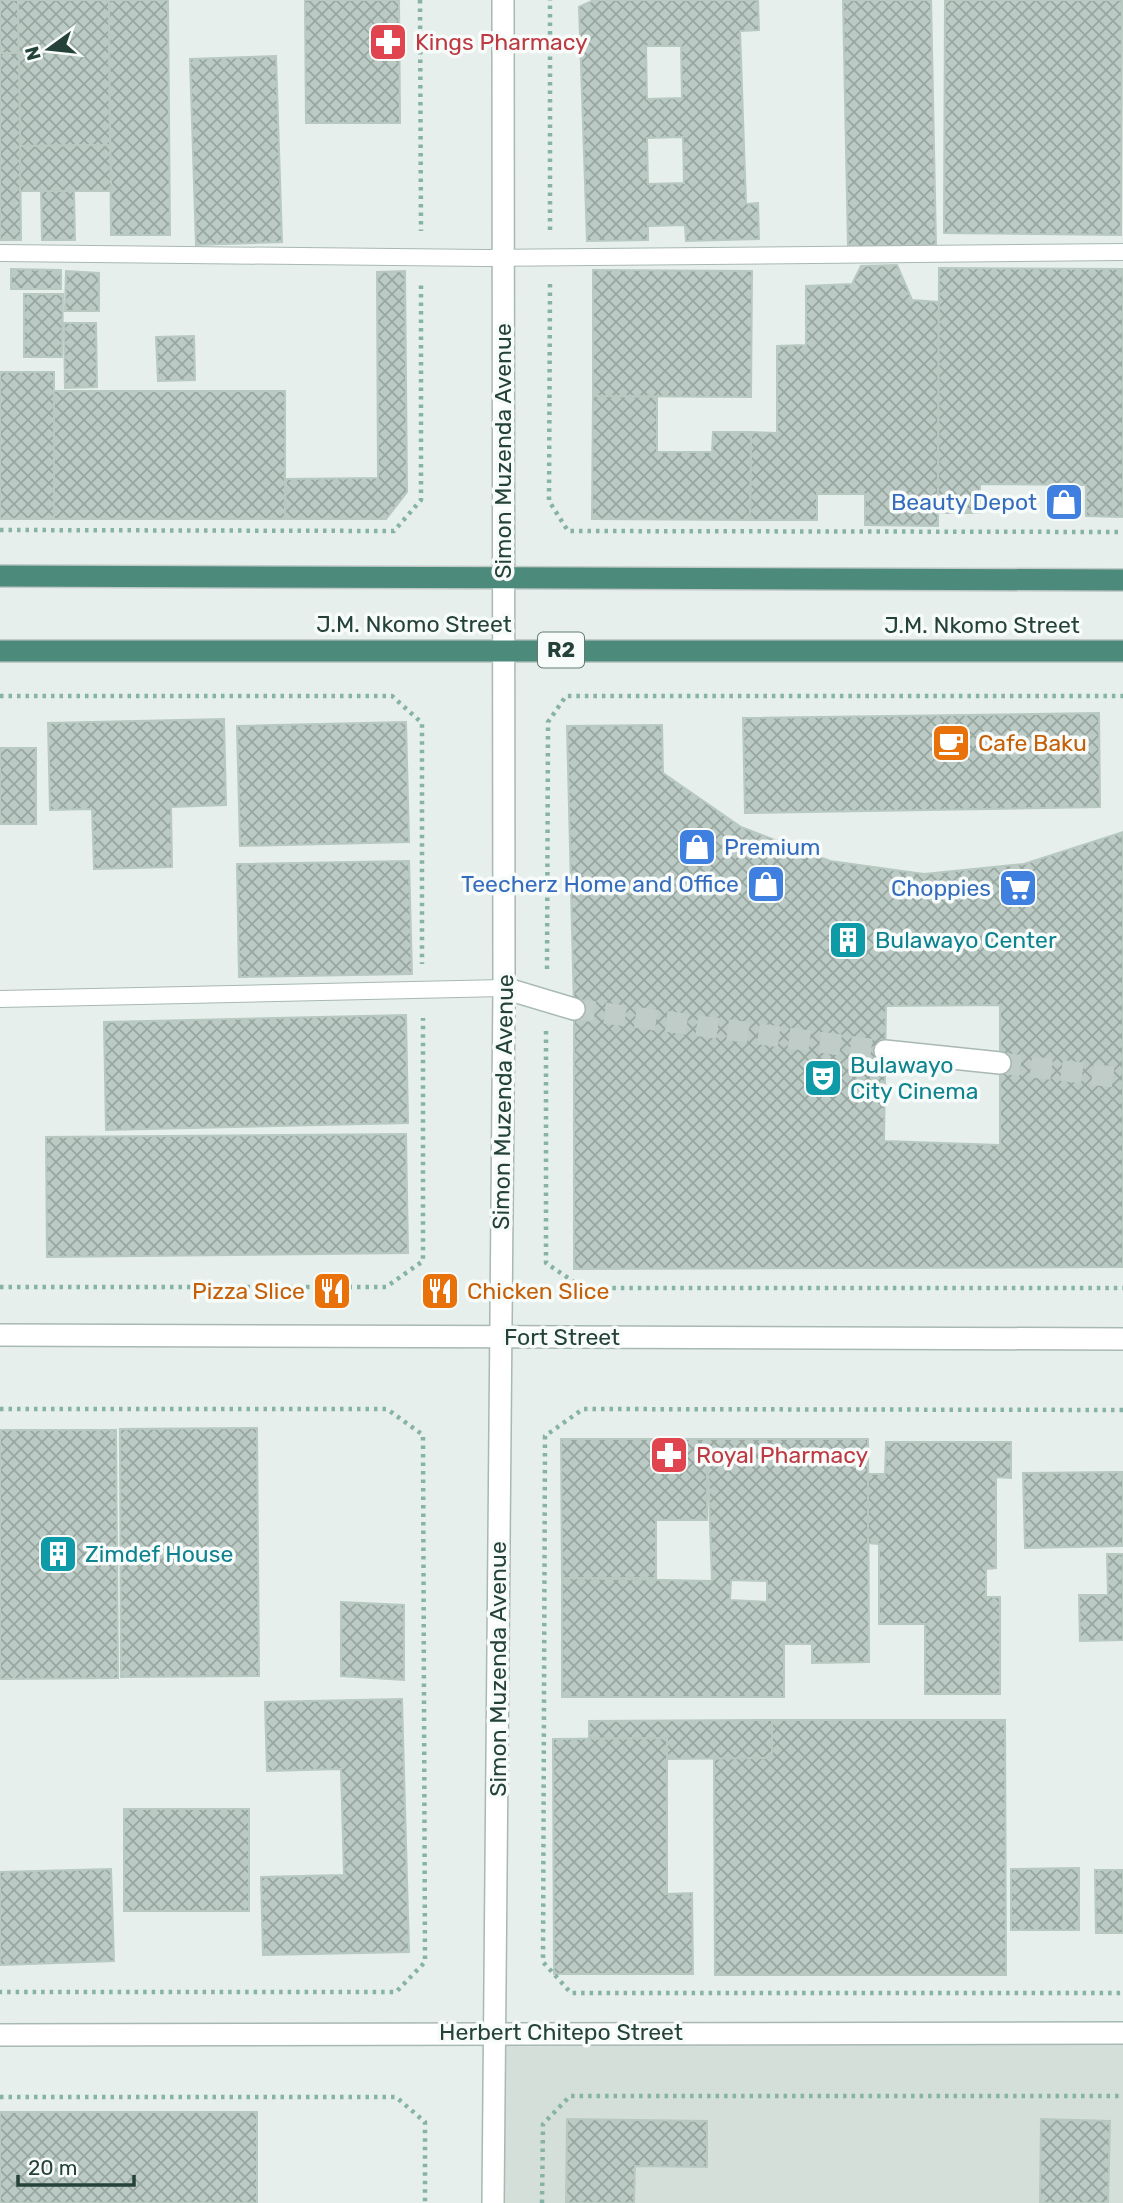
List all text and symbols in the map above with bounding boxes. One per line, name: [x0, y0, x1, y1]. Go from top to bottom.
north arrow: [14, 14, 84, 84]
pharmacy icon: Kings Pharmacy: [367, 21, 409, 63]
place label: Kings Pharmacy: [415, 28, 588, 56]
text: N: [20, 44, 46, 63]
street label: Simon Muzenda Avenue: [489, 323, 517, 579]
shop icon: Beauty Depot: [1043, 481, 1085, 523]
place label: Beauty Depot: [891, 488, 1037, 516]
street label: J.M. Nkomo Street: [316, 610, 512, 638]
street label: J.M. Nkomo Street: [884, 611, 1080, 639]
road number: R2: [538, 632, 584, 668]
cafe icon: Cafe Baku: [930, 722, 972, 764]
place label: Cafe Baku: [978, 729, 1087, 757]
shop icon: Premium: [676, 826, 718, 868]
place label: Premium: [724, 833, 820, 861]
shop icon: Teecherz Home and Office: [745, 863, 787, 905]
supermarket icon: Choppies: [997, 867, 1039, 909]
place label: Teecherz Home and Office: [461, 870, 739, 898]
place label: Choppies: [891, 874, 991, 902]
building icon: Bulawayo Center: [827, 919, 869, 961]
place label: Bulawayo Center: [875, 926, 1057, 954]
street label: Simon Muzenda Avenue: [487, 974, 519, 1230]
place label: Bulawayo City Cinema: [850, 1051, 978, 1105]
theatre icon: Bulawayo City Cinema: [802, 1057, 844, 1099]
restaurant icon: Pizza Slice: [311, 1270, 353, 1312]
restaurant icon: Chicken Slice: [419, 1270, 461, 1312]
place label: Pizza Slice: [192, 1277, 305, 1305]
place label: Chicken Slice: [467, 1277, 609, 1305]
street label: Fort Street: [504, 1323, 620, 1351]
pharmacy icon: Royal Pharmacy: [648, 1434, 690, 1476]
place label: Royal Pharmacy: [696, 1441, 869, 1469]
building icon: Zimdef House: [37, 1533, 79, 1575]
place label: Zimdef House: [85, 1540, 233, 1568]
street label: Simon Muzenda Avenue: [484, 1541, 512, 1797]
street label: Herbert Chitepo Street: [439, 2018, 683, 2046]
scale bar: [18, 2144, 133, 2188]
text: 20 m: [28, 2155, 77, 2180]

